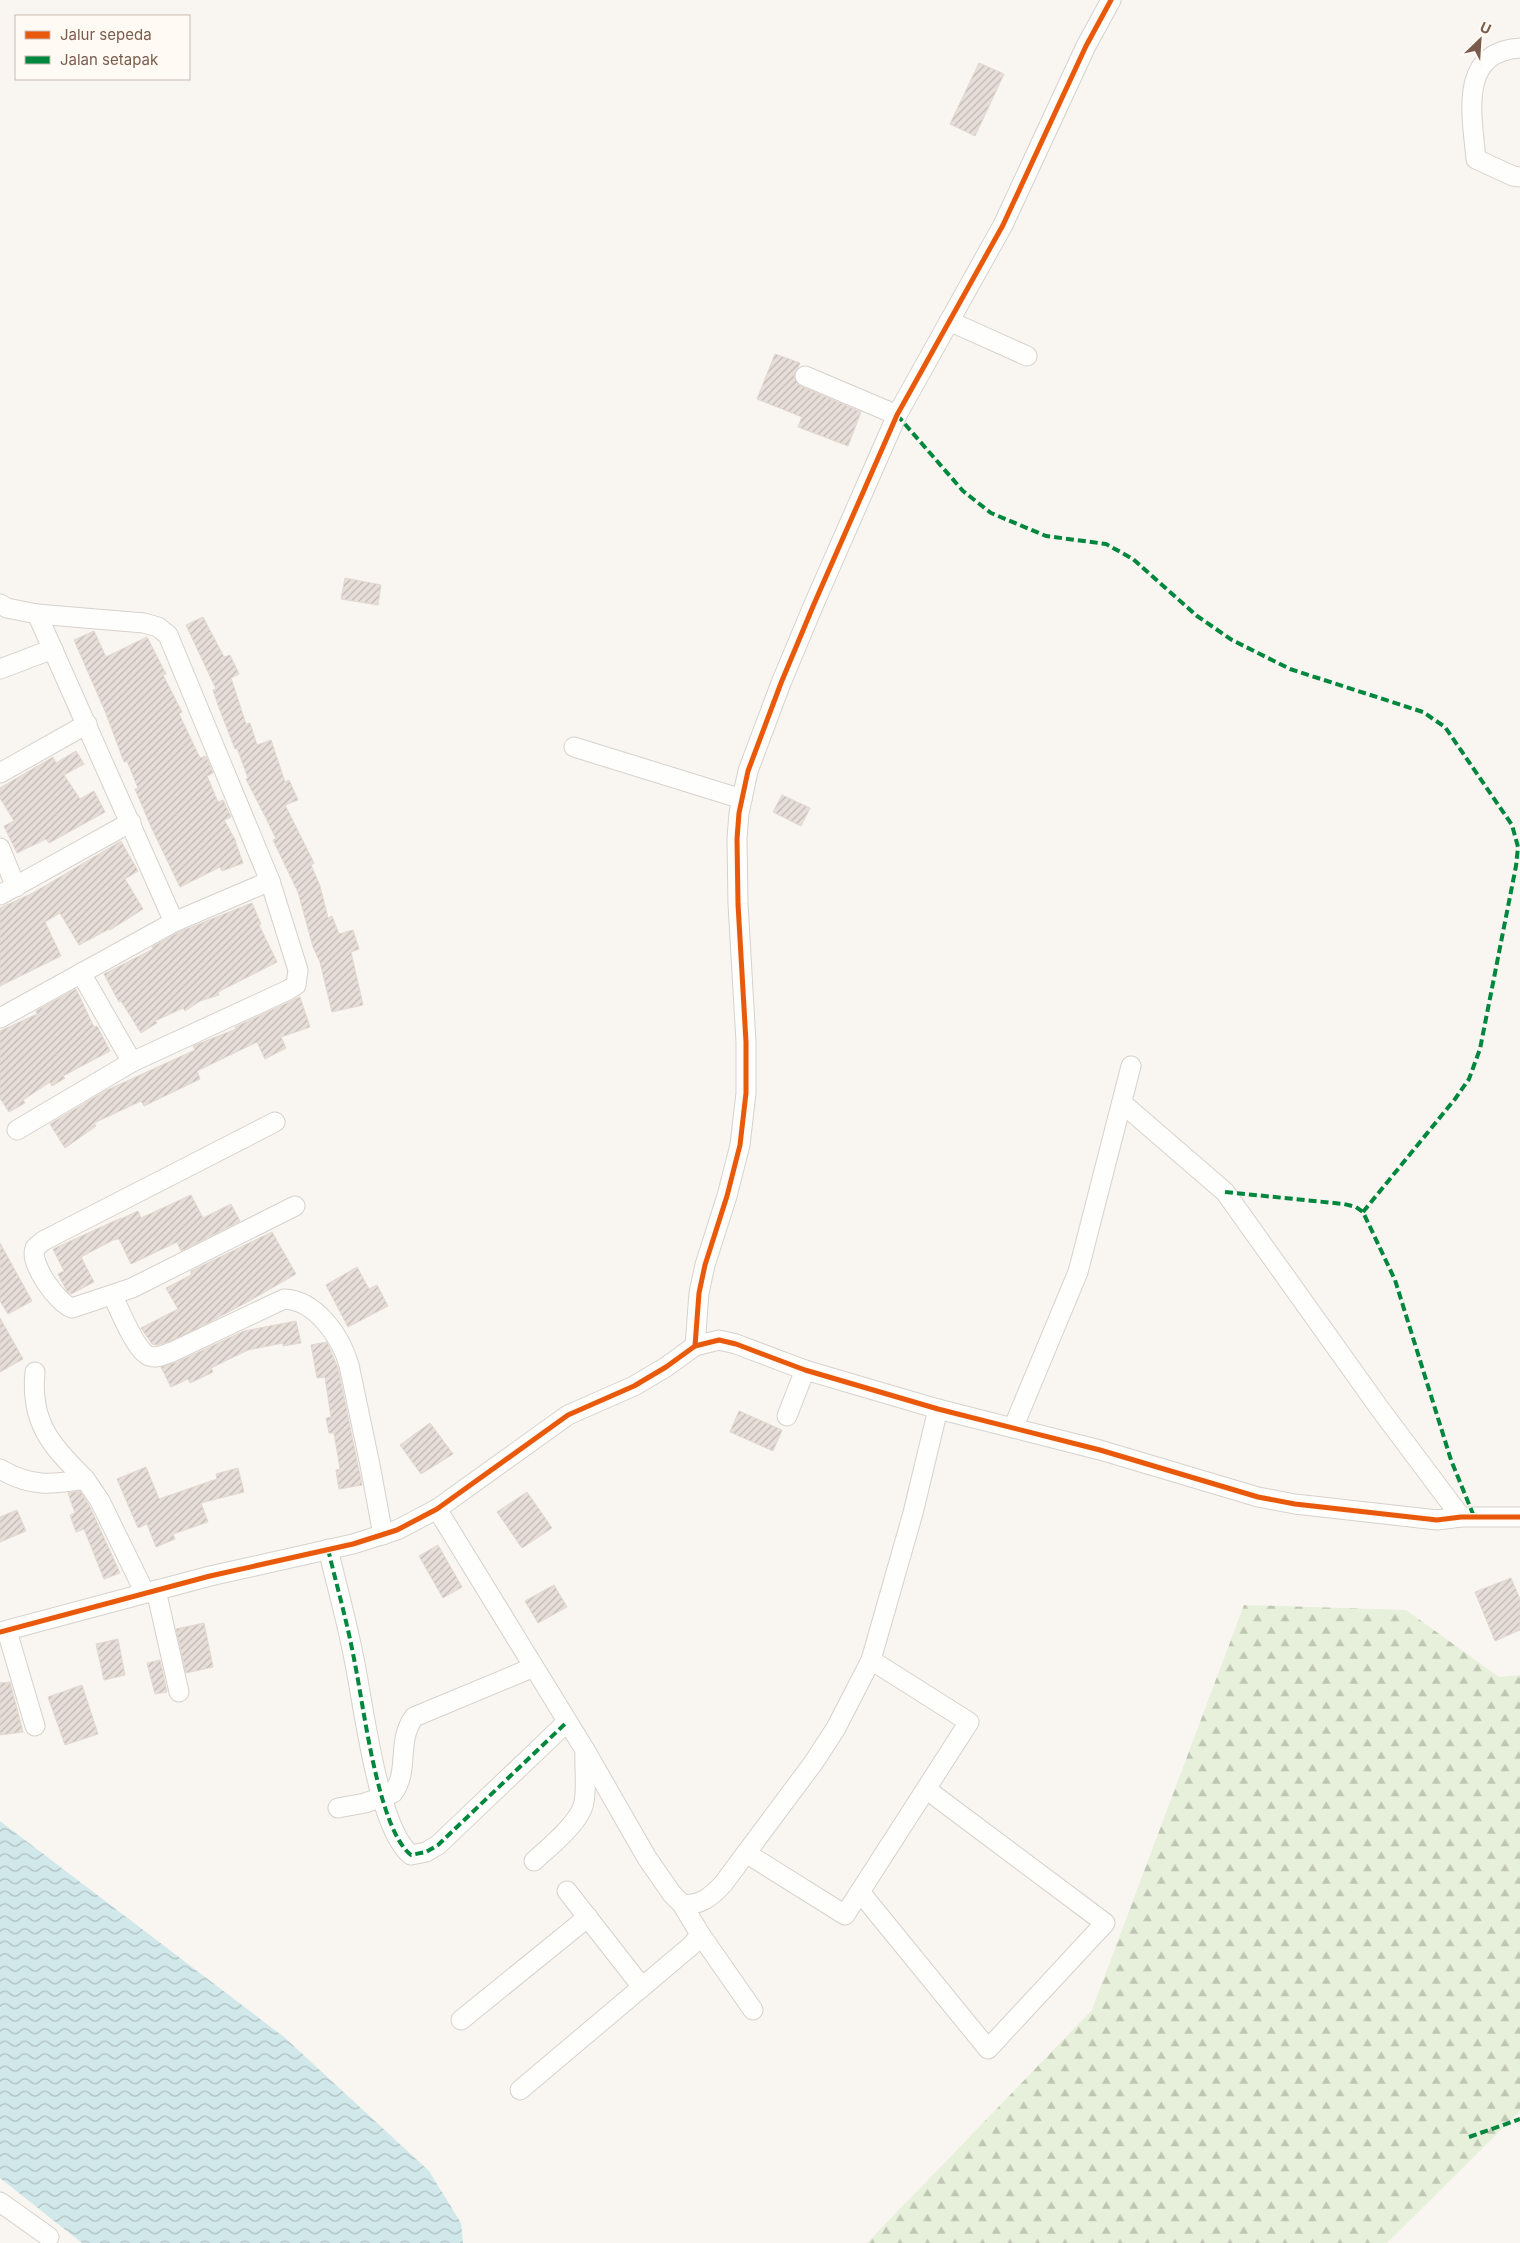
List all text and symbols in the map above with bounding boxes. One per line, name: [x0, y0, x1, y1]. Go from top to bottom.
legend: [15, 15, 190, 80]
north arrow: [1455, 15, 1505, 65]
text: U: [1477, 18, 1494, 38]
text: Jalur sepeda: [60, 25, 152, 44]
text: Jalan setapak: [60, 50, 159, 69]

